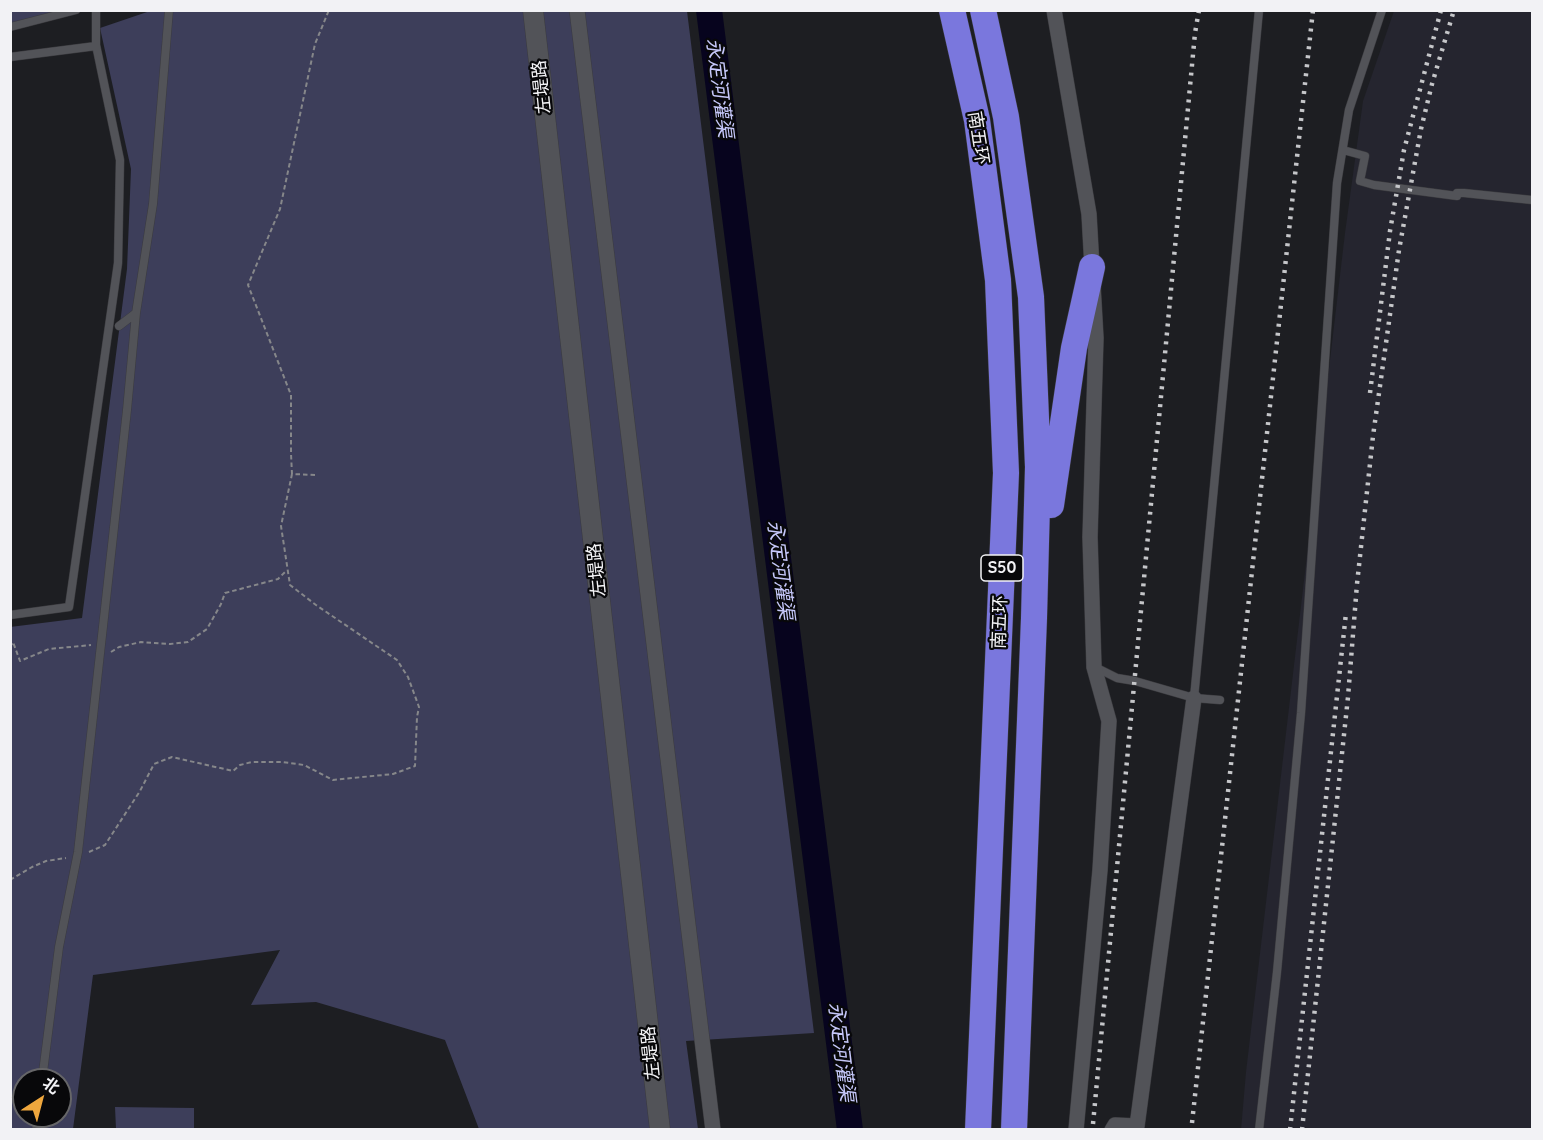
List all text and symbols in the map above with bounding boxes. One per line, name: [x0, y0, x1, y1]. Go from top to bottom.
water label: 永定河灌渠: [701, 37, 737, 139]
street label: 左堤路: [528, 59, 556, 115]
street label: 南五环: [963, 110, 993, 166]
water label: 永定河灌渠: [762, 519, 798, 621]
street label: 左堤路: [583, 542, 611, 598]
road number: S50: [981, 555, 1023, 581]
street label: 南五环: [988, 595, 1012, 649]
water label: 永定河灌渠: [823, 1001, 859, 1103]
street label: 左堤路: [637, 1025, 665, 1081]
north arrow: [12, 1068, 72, 1128]
text: 北: [39, 1072, 64, 1098]

